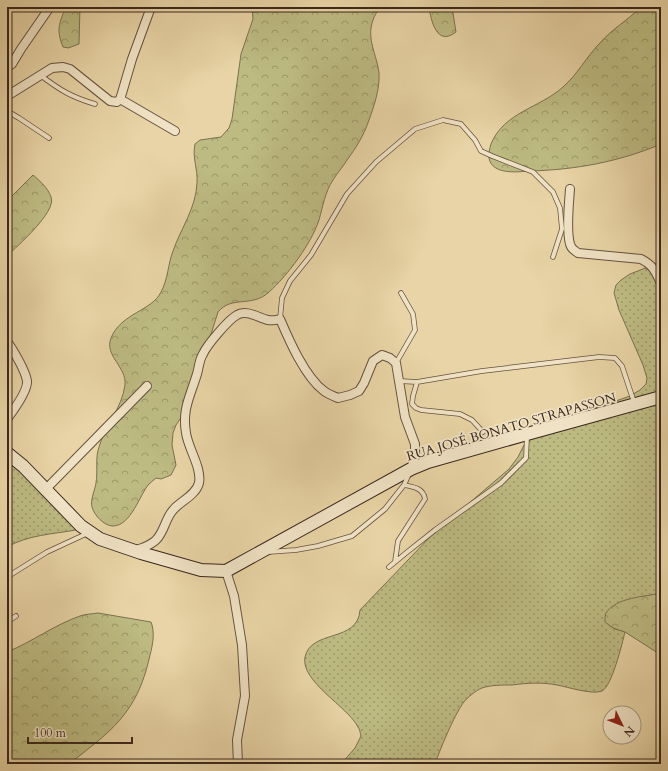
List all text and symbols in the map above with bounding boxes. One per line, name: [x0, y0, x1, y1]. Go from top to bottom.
street label: RUA JOSÉ BONATO STRAPASSON: [404, 388, 618, 466]
north arrow: [602, 705, 642, 745]
scale bar: [28, 719, 132, 745]
text: N: [620, 723, 638, 740]
text: 100 m: [34, 725, 67, 741]

